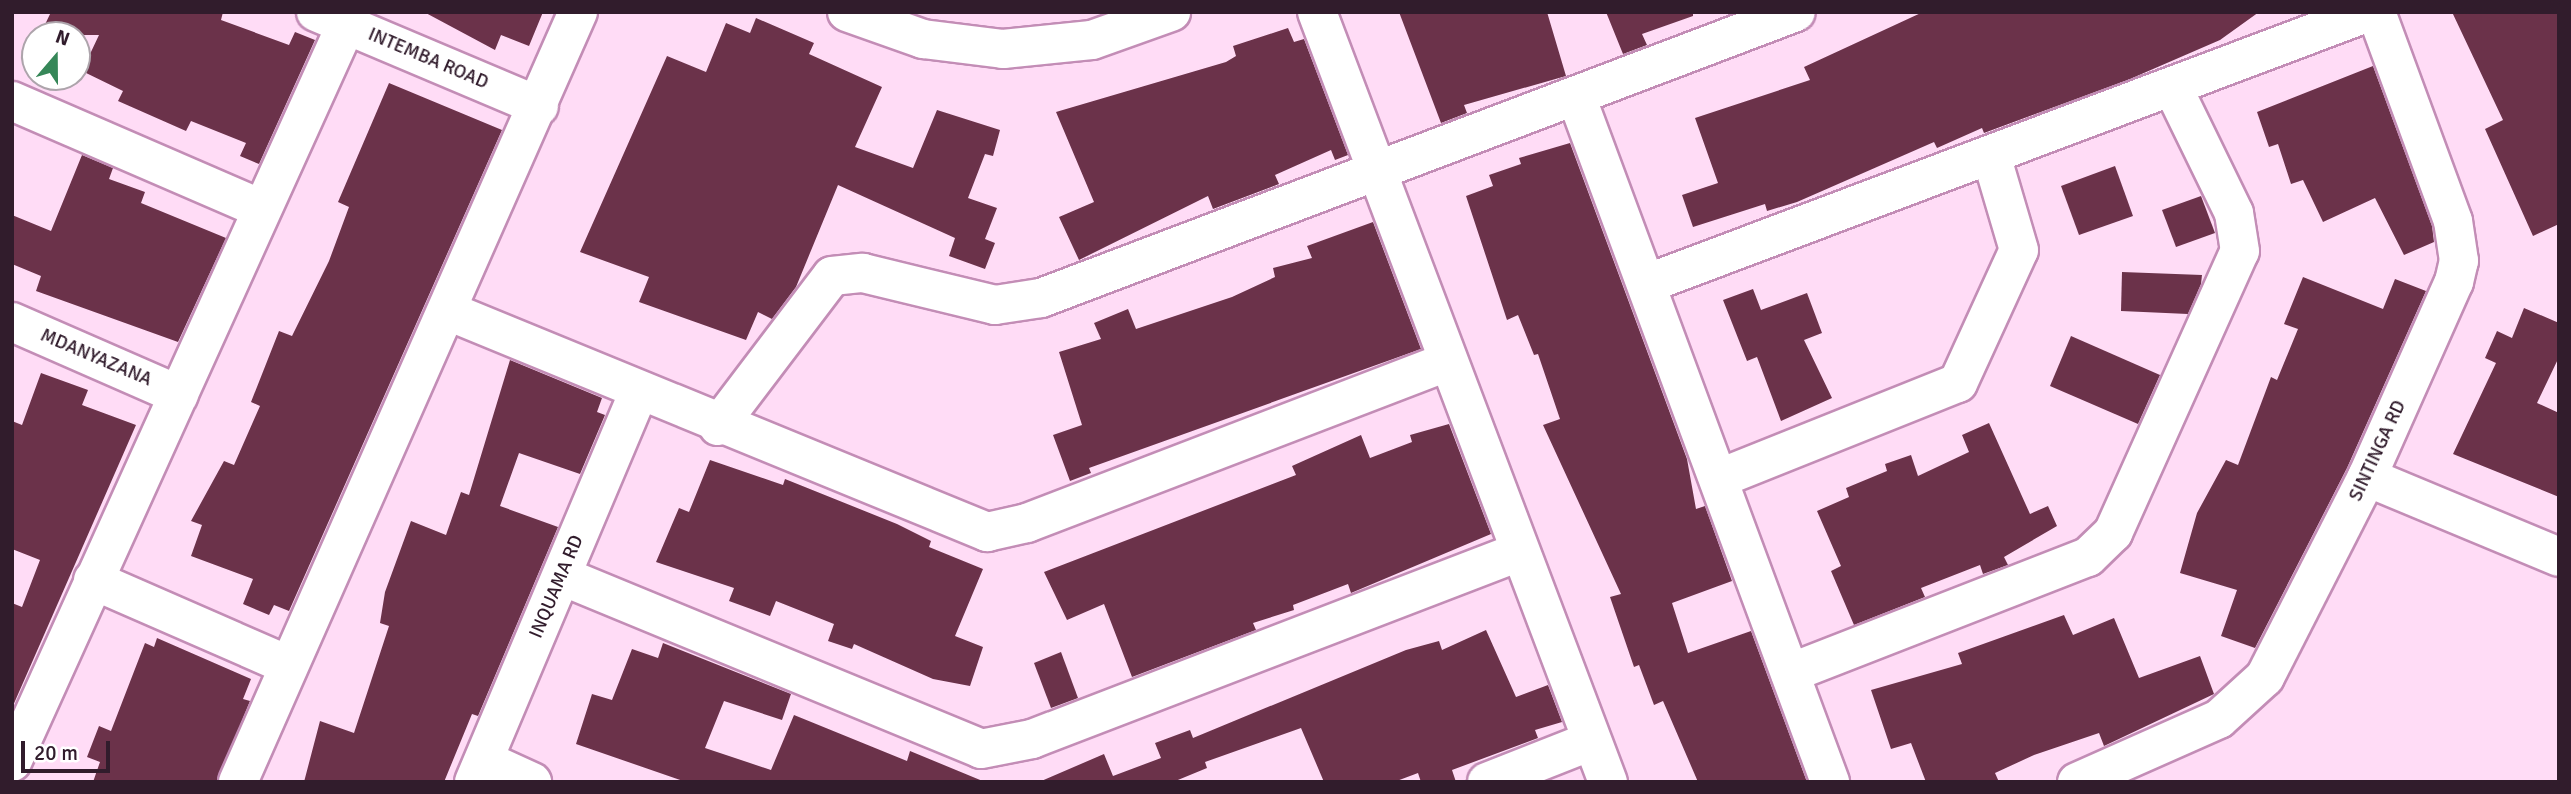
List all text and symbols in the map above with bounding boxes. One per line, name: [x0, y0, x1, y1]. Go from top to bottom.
north arrow: [21, 21, 91, 91]
street label: INTEMBA ROAD: [364, 23, 492, 95]
text: N: [52, 25, 73, 52]
street label: MDANYAZANA: [37, 324, 155, 392]
street label: SINTINGA RD: [2345, 397, 2411, 505]
street label: INQUAMA RD: [525, 532, 589, 642]
scale bar: [24, 728, 114, 772]
text: 20 m: [34, 740, 78, 766]

